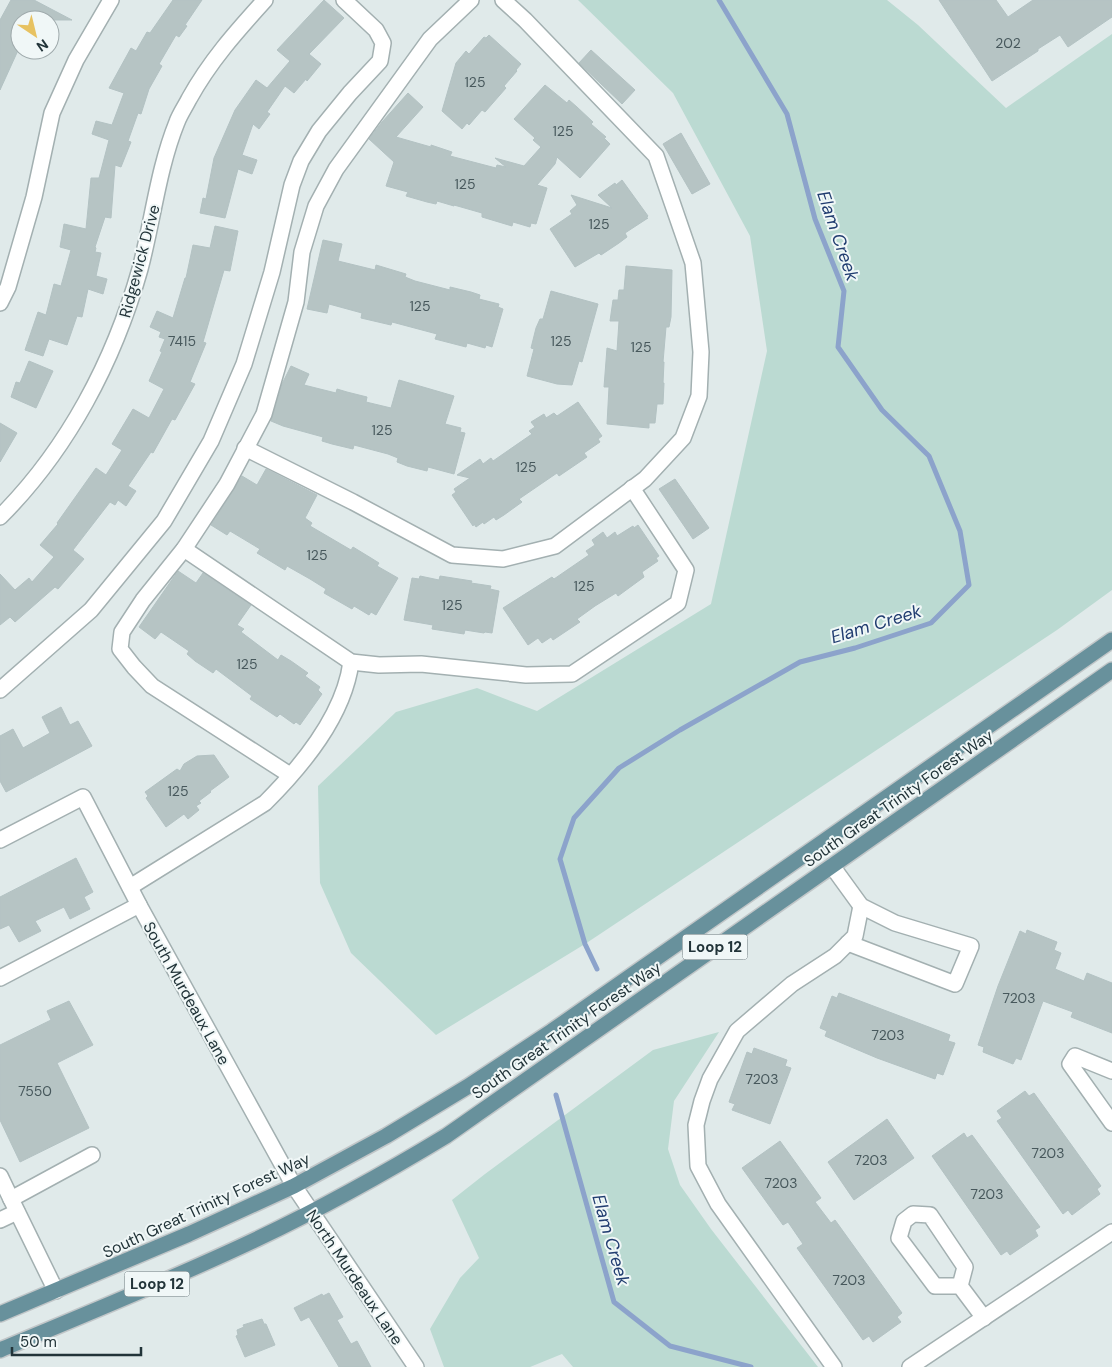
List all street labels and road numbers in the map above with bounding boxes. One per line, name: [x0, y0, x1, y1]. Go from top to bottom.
street label: Ridgewick Drive: [114, 202, 165, 320]
street label: South Great Trinity Forest Way: [800, 725, 997, 872]
street label: South Murdeaux Lane: [138, 918, 235, 1069]
road number: Loop 12: [682, 934, 748, 960]
street label: South Great Trinity Forest Way: [468, 957, 665, 1104]
street label: South Great Trinity Forest Way: [99, 1148, 313, 1263]
street label: North Murdeaux Lane: [301, 1205, 408, 1349]
road number: Loop 12: [124, 1272, 190, 1296]

